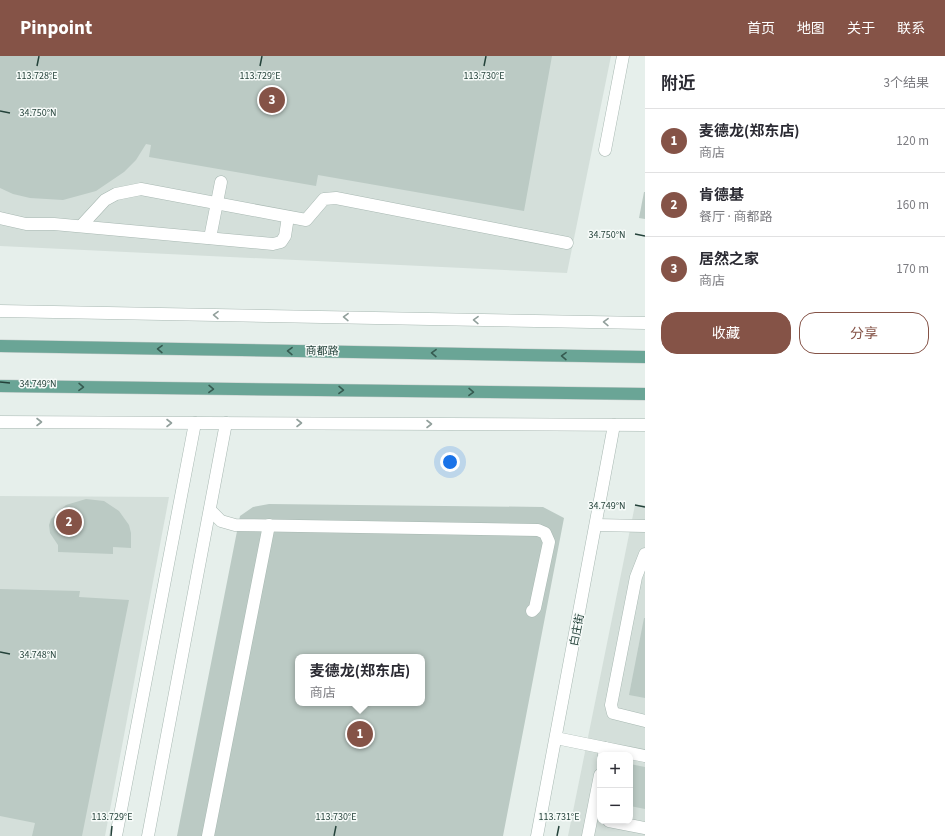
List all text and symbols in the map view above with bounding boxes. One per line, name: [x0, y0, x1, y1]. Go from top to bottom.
text: Pinpoint: [20, 15, 92, 42]
text: 首页: [747, 19, 775, 39]
text: 地图: [797, 19, 825, 39]
text: 关于: [847, 19, 875, 39]
text: 联系: [897, 19, 925, 39]
text: 113.728°E: [17, 69, 57, 83]
text: 113.729°E: [240, 69, 280, 83]
text: 113.730°E: [464, 69, 504, 83]
text: 附近: [661, 72, 695, 96]
text: 3个结果: [884, 74, 929, 92]
pin: 3: [259, 85, 285, 115]
text: 34.750°N: [19, 106, 57, 120]
text: 麦德龙(郑东店): [699, 121, 799, 142]
text: 1: [671, 132, 677, 150]
text: 120 m: [896, 132, 929, 150]
text: 商店: [699, 144, 725, 162]
text: 肯德基: [699, 185, 744, 206]
text: 2: [671, 196, 677, 214]
text: 160 m: [896, 196, 929, 214]
text: 餐厅 · 商都路: [699, 208, 772, 226]
text: 34.750°N: [588, 228, 626, 242]
text: 居然之家: [699, 249, 759, 270]
text: 3: [671, 260, 677, 278]
text: 170 m: [896, 260, 929, 278]
text: 商店: [699, 272, 725, 290]
one-way arrow: [213, 311, 219, 319]
button: 收藏: [661, 312, 791, 354]
button: 分享: [799, 312, 929, 354]
one-way arrow: [343, 313, 349, 321]
one-way arrow: [473, 315, 479, 324]
one-way arrow: [603, 318, 609, 326]
street label: 商都路: [305, 343, 339, 359]
one-way arrow: [157, 345, 163, 353]
one-way arrow: [287, 347, 293, 355]
one-way arrow: [431, 349, 437, 358]
one-way arrow: [561, 352, 567, 360]
text: 34.749°N: [19, 377, 57, 391]
one-way arrow: [78, 383, 84, 391]
one-way arrow: [208, 385, 214, 393]
one-way arrow: [338, 386, 344, 394]
one-way arrow: [468, 388, 474, 396]
one-way arrow: [36, 418, 42, 426]
one-way arrow: [166, 419, 172, 427]
one-way arrow: [296, 419, 302, 427]
one-way arrow: [426, 420, 432, 428]
your location: [440, 452, 460, 472]
text: 34.749°N: [588, 499, 626, 513]
pin: 2: [56, 507, 82, 537]
street label: 白庄街: [566, 612, 588, 648]
text: 34.748°N: [19, 648, 57, 662]
popup: [295, 654, 425, 706]
text: 麦德龙(郑东店): [310, 661, 410, 682]
text: 商店: [310, 684, 336, 702]
pin: 1: [347, 719, 373, 749]
map controls: [597, 752, 633, 824]
button: +: [597, 752, 633, 788]
button: −: [597, 788, 633, 824]
text: 113.729°E: [92, 810, 132, 824]
text: 113.730°E: [316, 810, 356, 824]
text: 113.731°E: [539, 810, 579, 824]

